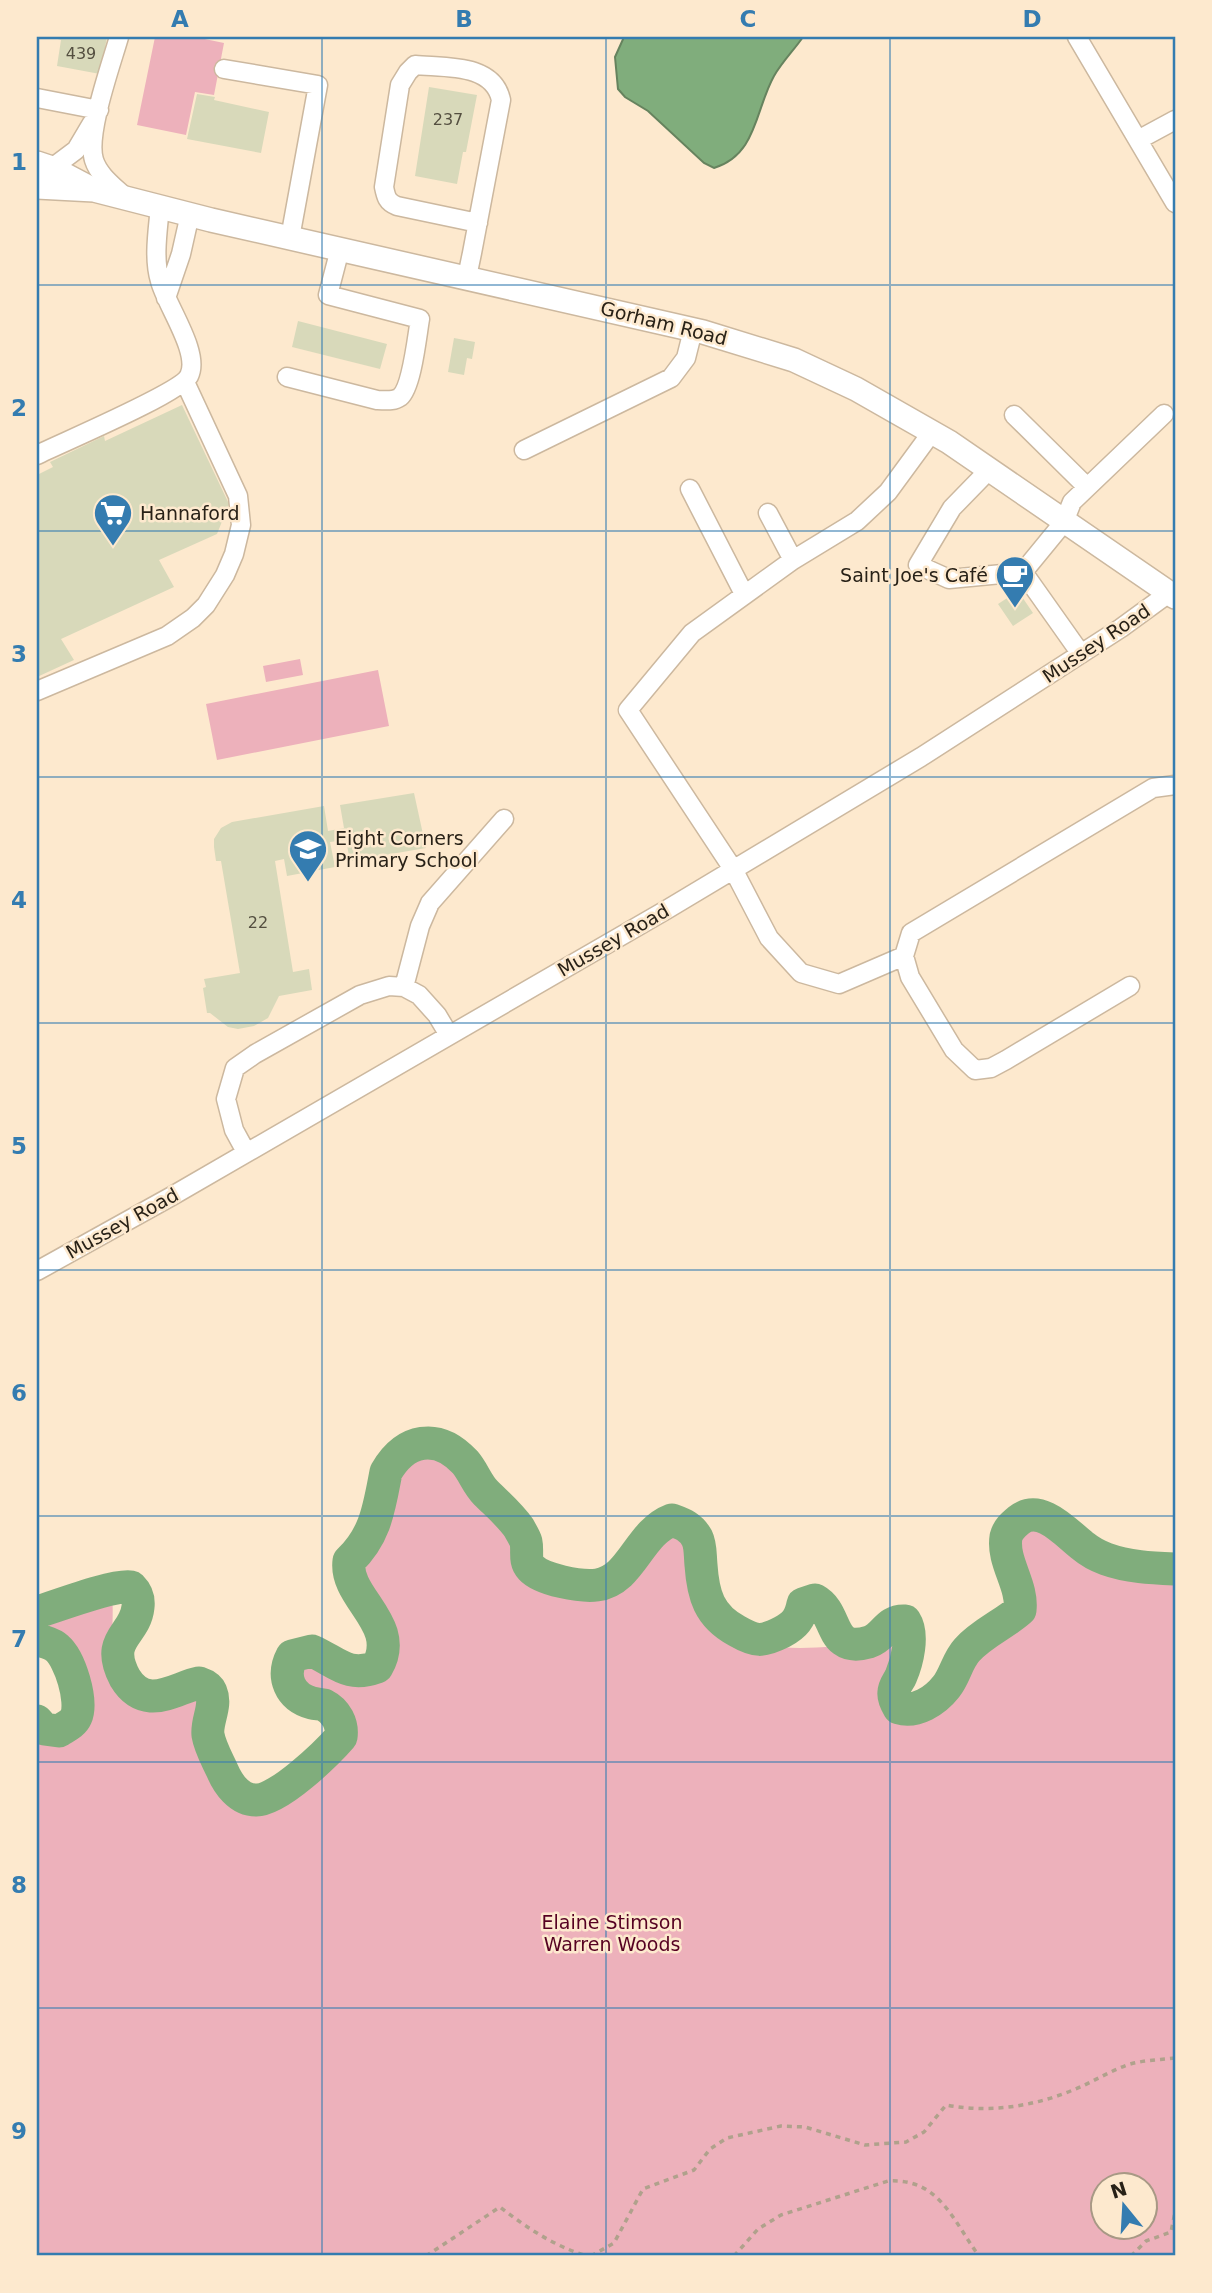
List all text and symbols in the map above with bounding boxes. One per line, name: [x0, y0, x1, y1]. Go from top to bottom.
text: A: [171, 6, 189, 32]
text: B: [455, 6, 473, 32]
text: C: [740, 6, 756, 32]
text: D: [1022, 6, 1042, 32]
house number: 439: [66, 44, 96, 63]
house number: 237: [433, 110, 463, 129]
text: 1: [11, 149, 27, 175]
street label: Gorham Road: [598, 297, 730, 349]
text: 2: [11, 395, 27, 421]
supermarket icon: Hannaford: [92, 492, 134, 547]
place label: Hannaford: [140, 502, 240, 524]
cafe icon: Saint Joe's Café: [994, 554, 1036, 609]
place label: Saint Joe's Café: [840, 564, 988, 586]
street label: Mussey Road: [1038, 599, 1154, 687]
text: 3: [11, 641, 27, 667]
place label: Eight Corners Primary School: [335, 827, 478, 871]
school or university icon: Eight Corners Primary School: [287, 828, 329, 883]
text: 4: [11, 887, 27, 913]
street label: Mussey Road: [553, 899, 673, 981]
house number: 22: [248, 913, 268, 932]
text: 5: [11, 1133, 27, 1159]
street label: Mussey Road: [62, 1183, 182, 1263]
text: 6: [11, 1380, 27, 1406]
text: 7: [11, 1626, 27, 1652]
text: 8: [11, 1872, 27, 1898]
park label: Elaine Stimson Warren Woods: [542, 1911, 682, 1955]
text: 9: [11, 2118, 27, 2144]
north arrow: [1090, 2170, 1160, 2240]
text: N: [1108, 2177, 1130, 2203]

